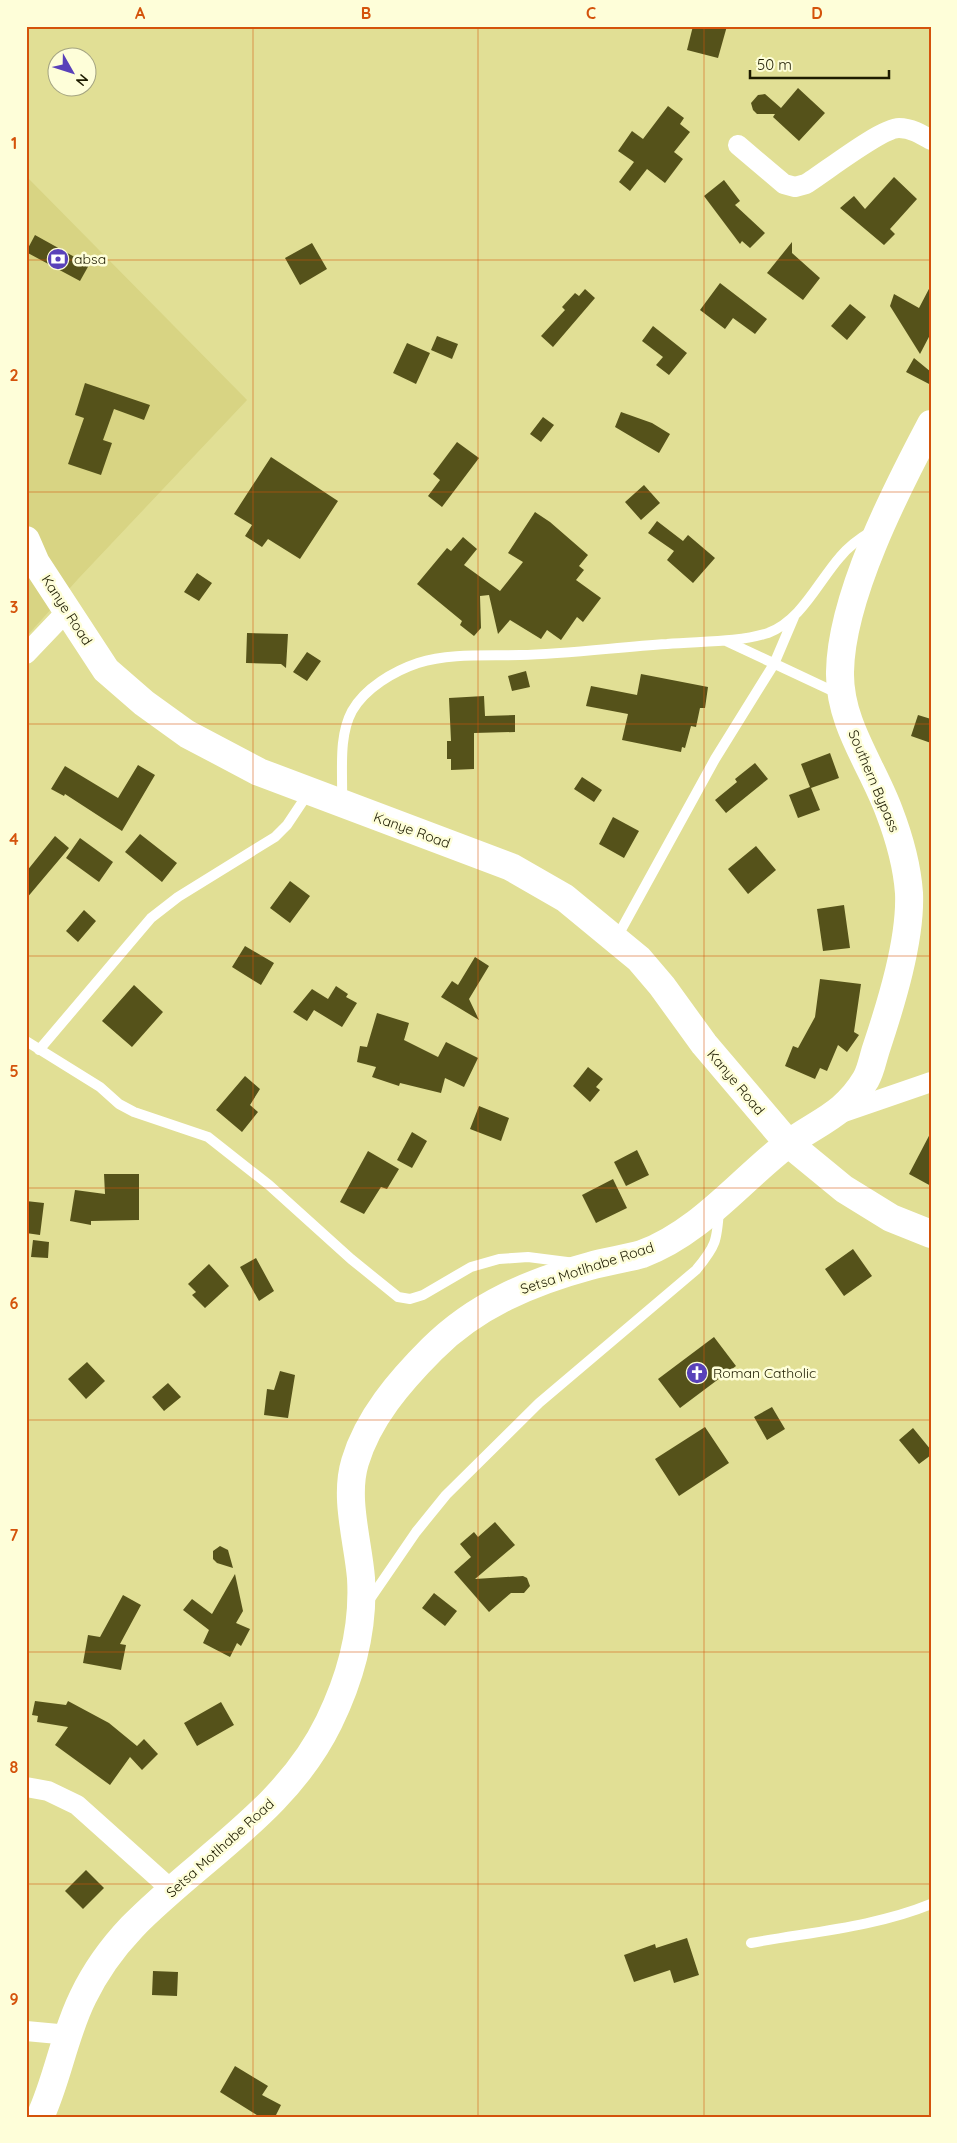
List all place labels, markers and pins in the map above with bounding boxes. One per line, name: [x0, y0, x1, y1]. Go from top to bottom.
bank icon: absa: [46, 247, 70, 271]
place label: absa: [74, 250, 106, 268]
church icon: Roman Catholic: [685, 1361, 709, 1385]
place label: Roman Catholic: [713, 1364, 816, 1382]

